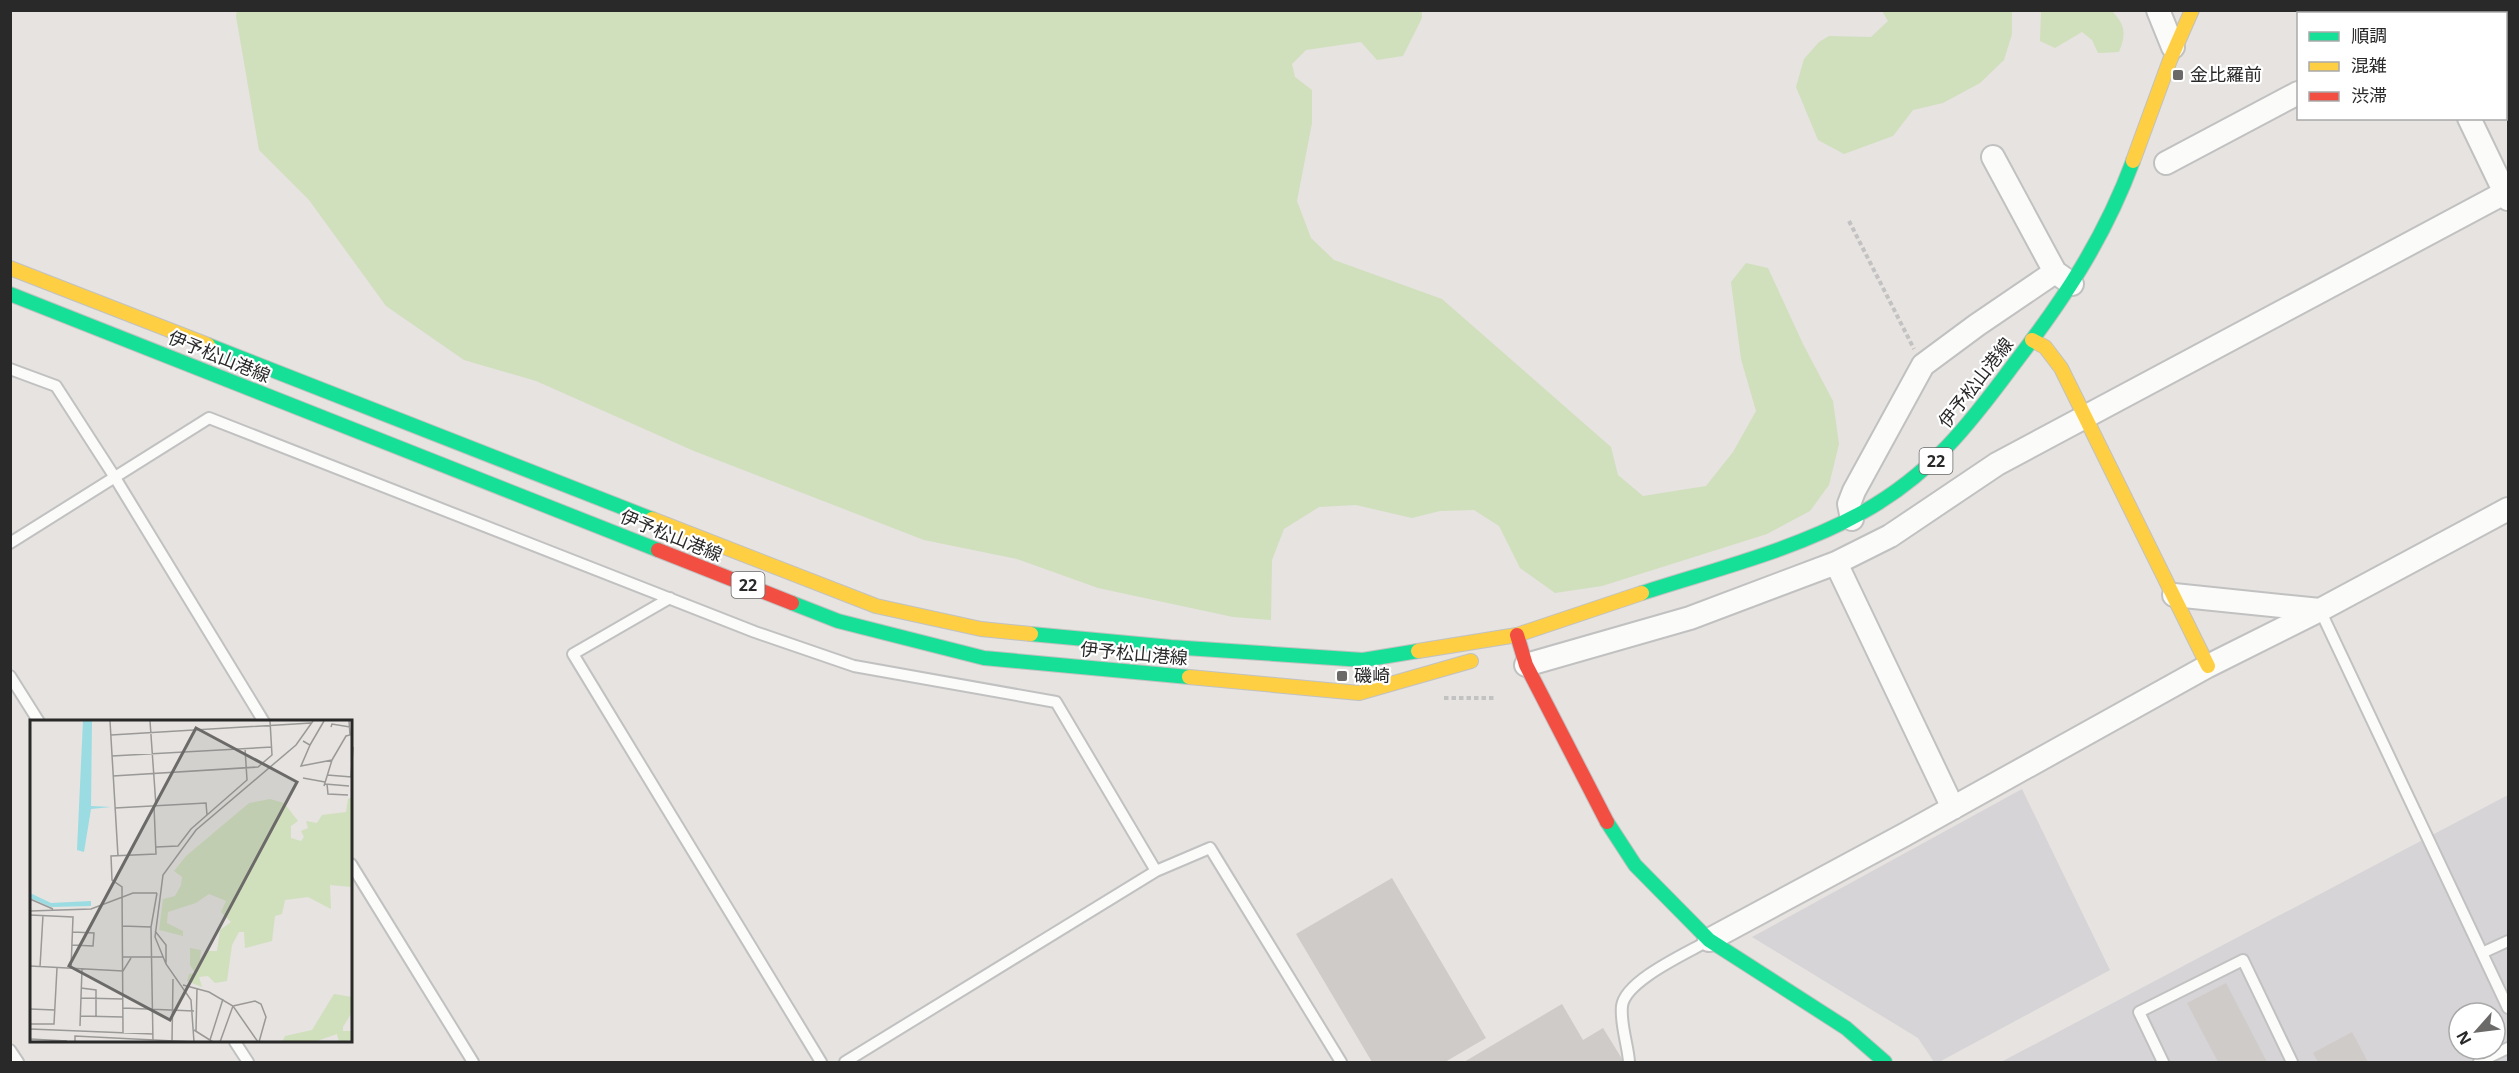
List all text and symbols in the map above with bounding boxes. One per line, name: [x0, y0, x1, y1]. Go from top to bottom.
legend: [2297, 12, 2507, 120]
text: 順調: [2351, 23, 2387, 47]
text: 混雑: [2351, 53, 2387, 77]
place label: 金比羅前: [2190, 62, 2262, 86]
marker: 金比羅前: [2171, 68, 2185, 82]
text: 渋滞: [2351, 83, 2387, 107]
street label: 伊予松山港線: [165, 325, 274, 387]
street label: 伊予松山港線: [1933, 332, 2018, 432]
road number: 22: [1920, 448, 1952, 474]
street label: 伊予松山港線: [617, 504, 726, 566]
road number: 22: [732, 572, 764, 598]
street label: 伊予松山港線: [1079, 636, 1189, 670]
place label: 磯崎: [1354, 663, 1390, 687]
marker: 磯崎: [1335, 669, 1349, 683]
inset map: [30, 720, 352, 1043]
north arrow: [2447, 1001, 2507, 1061]
text: N: [2451, 1027, 2477, 1049]

